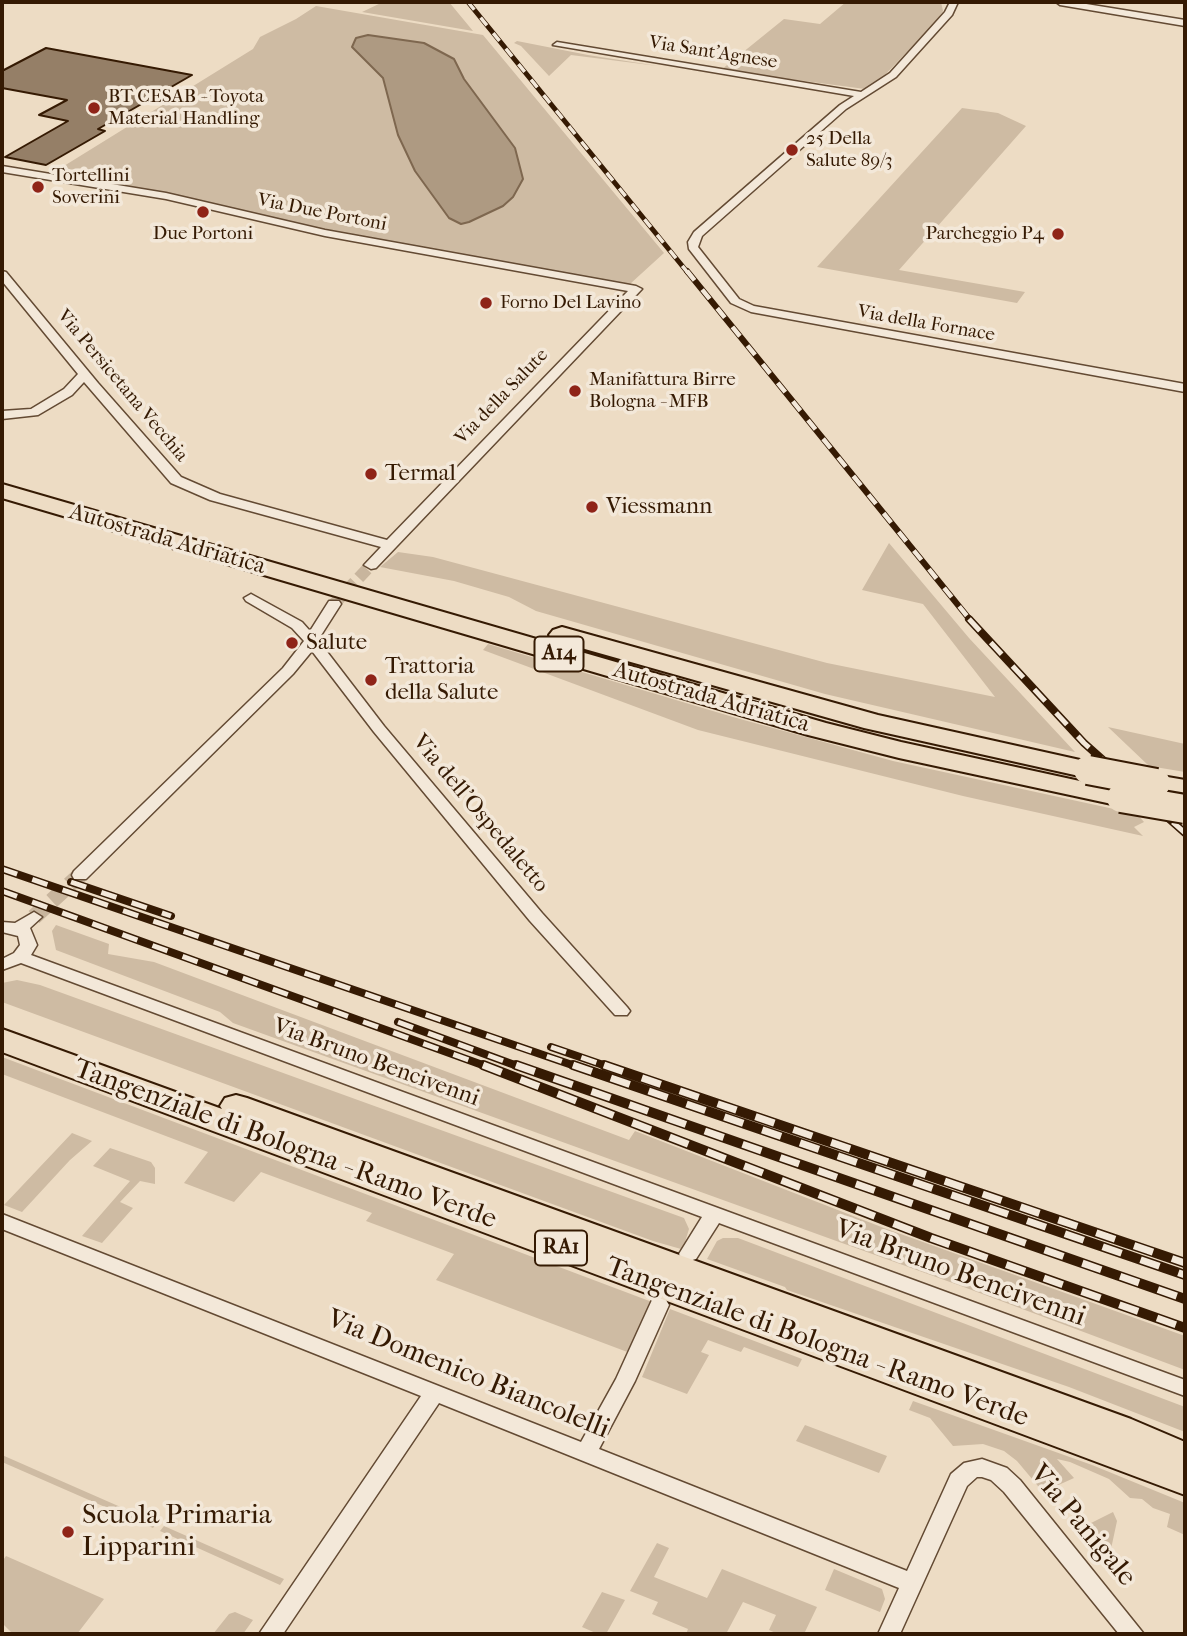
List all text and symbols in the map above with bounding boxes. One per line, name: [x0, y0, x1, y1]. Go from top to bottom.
street label: Via Sant'Agnese: [647, 32, 779, 74]
place label: BT CESAB - Toyota Material Handling: [108, 86, 264, 130]
marker: BT CESAB - Toyota Material Handling: [86, 100, 102, 116]
place label: 25 Della Salute 89/3: [806, 128, 893, 172]
marker: 25 Della Salute 89/3: [784, 142, 800, 158]
place label: Tortellini Soverini: [52, 165, 130, 209]
marker: Tortellini Soverini: [30, 179, 46, 195]
street label: Via Due Portoni: [255, 189, 389, 237]
marker: Due Portoni: [195, 204, 211, 220]
place label: Due Portoni: [153, 223, 253, 245]
place label: Parcheggio P4: [925, 223, 1044, 245]
marker: Parcheggio P4: [1050, 226, 1066, 242]
place label: Forno Del Lavino: [500, 292, 641, 314]
marker: Forno Del Lavino: [478, 295, 494, 311]
street label: Via della Fornace: [856, 301, 996, 347]
street label: Via Persicetana Vecchia: [52, 305, 192, 467]
street label: Via della Salute: [451, 344, 553, 450]
place label: Manifattura Birre Bologna - MFB: [589, 369, 736, 413]
marker: Manifattura Birre Bologna - MFB: [567, 383, 583, 399]
place label: Termal: [385, 460, 456, 488]
marker: Termal: [363, 466, 379, 482]
place label: Viessmann: [606, 493, 712, 521]
street label: Autostrada Adriatica: [66, 499, 268, 581]
marker: Viessmann: [584, 499, 600, 515]
place label: Salute: [306, 629, 367, 657]
marker: Salute: [284, 635, 300, 651]
road number: A14: [534, 636, 584, 672]
place label: Trattoria della Salute: [385, 653, 498, 707]
street label: Autostrada Adriatica: [610, 657, 812, 739]
marker: Trattoria della Salute: [363, 672, 379, 688]
street label: Via dell'Ospedaletto: [406, 729, 554, 899]
street label: Via Bruno Bencivenni: [269, 1013, 483, 1113]
street label: Tangenziale di Bologna - Ramo Verde: [69, 1053, 501, 1237]
street label: Via Bruno Bencivenni: [830, 1213, 1090, 1335]
road number: RA1: [535, 1230, 587, 1266]
street label: Tangenziale di Bologna - Ramo Verde: [601, 1251, 1033, 1435]
street label: Via Domenico Biancolelli: [322, 1303, 614, 1447]
street label: Via Panigale: [1021, 1458, 1143, 1594]
place label: Scuola Primaria Lipparini: [82, 1499, 272, 1565]
marker: Scuola Primaria Lipparini: [60, 1524, 76, 1540]

